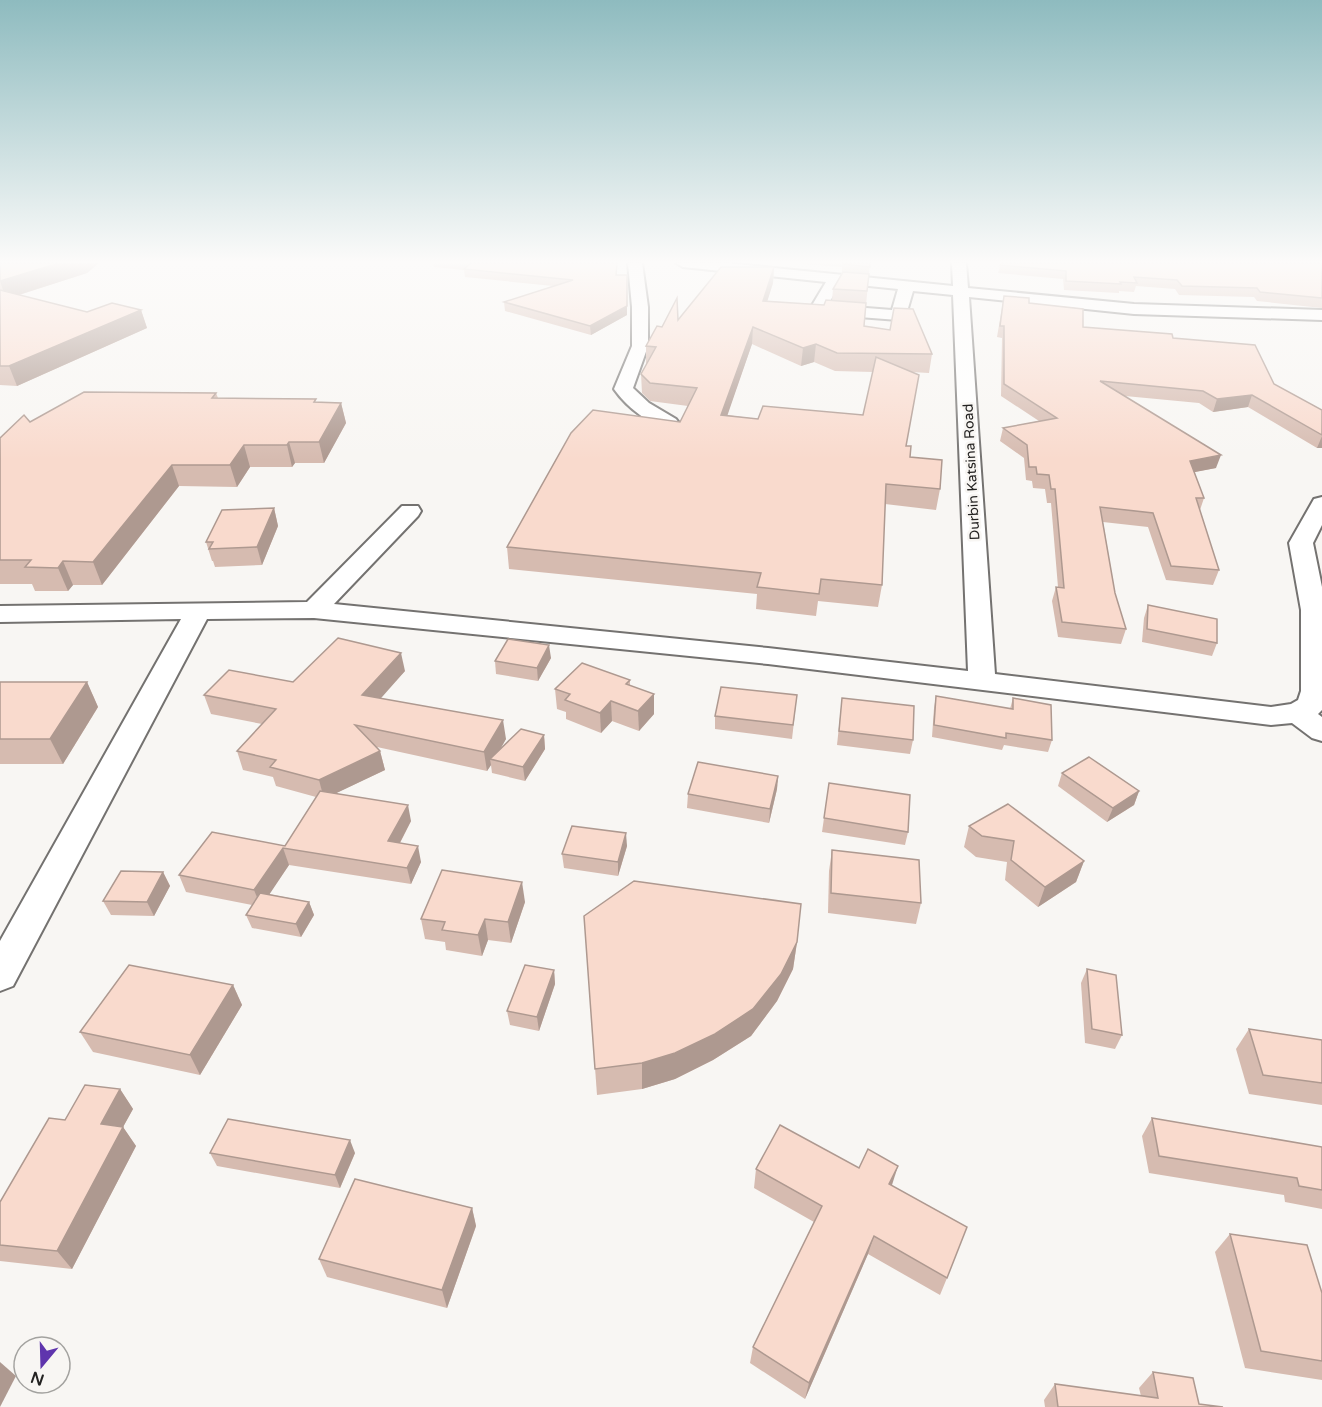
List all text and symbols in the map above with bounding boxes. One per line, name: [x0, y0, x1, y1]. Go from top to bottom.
street label: Durbin Katsina Road: [959, 403, 984, 541]
north arrow: [12, 1335, 72, 1395]
text: N: [28, 1367, 47, 1390]

